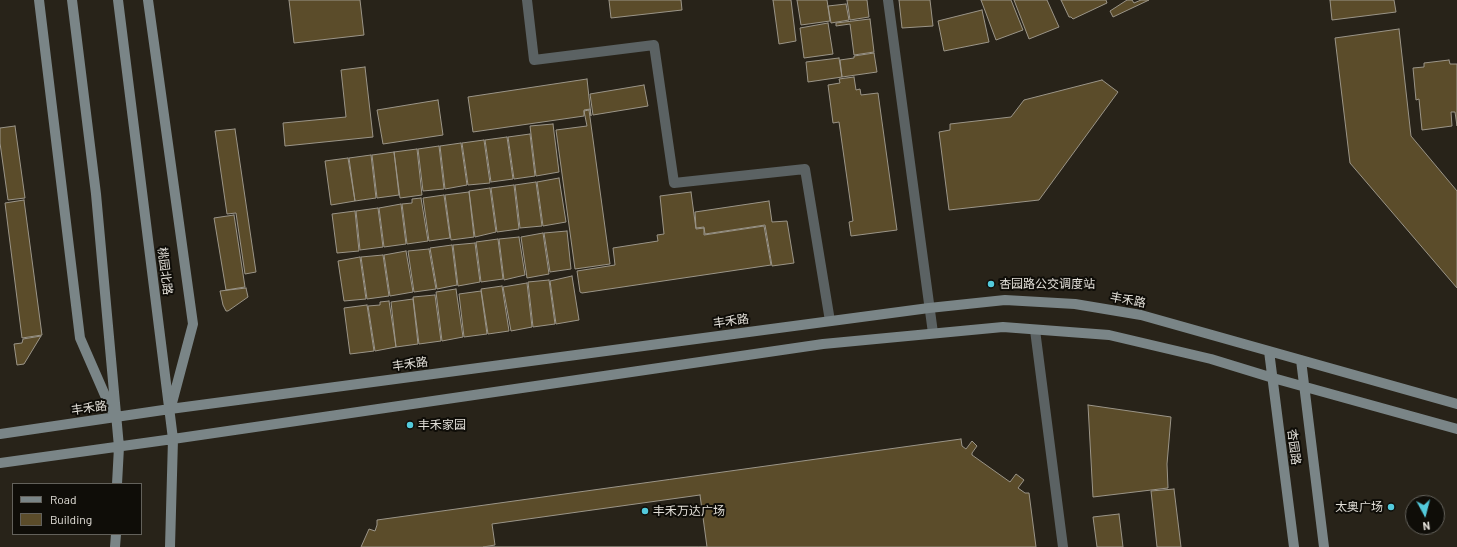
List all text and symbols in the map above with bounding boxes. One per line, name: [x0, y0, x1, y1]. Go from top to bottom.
street label: 桃园北路: [155, 246, 175, 296]
place label: 杏园路公交调度站: [999, 277, 1095, 291]
marker: 杏园路公交调度站: [986, 279, 996, 289]
street label: 丰禾路: [1109, 289, 1147, 311]
street label: 丰禾路: [712, 311, 750, 331]
street label: 丰禾路: [391, 354, 429, 374]
street label: 丰禾路: [70, 398, 108, 418]
place label: 丰禾家园: [418, 418, 466, 432]
marker: 丰禾家园: [405, 420, 415, 430]
street label: 杏园路: [1285, 428, 1303, 466]
legend: [12, 483, 142, 535]
text: Road: [50, 492, 77, 506]
north arrow: [1405, 495, 1445, 535]
place label: 太奥广场: [1335, 500, 1383, 514]
marker: 太奥广场: [1386, 502, 1396, 512]
place label: 丰禾万达广场: [653, 504, 725, 518]
marker: 丰禾万达广场: [640, 506, 650, 516]
text: Building: [50, 512, 92, 526]
text: N: [1422, 520, 1431, 533]

